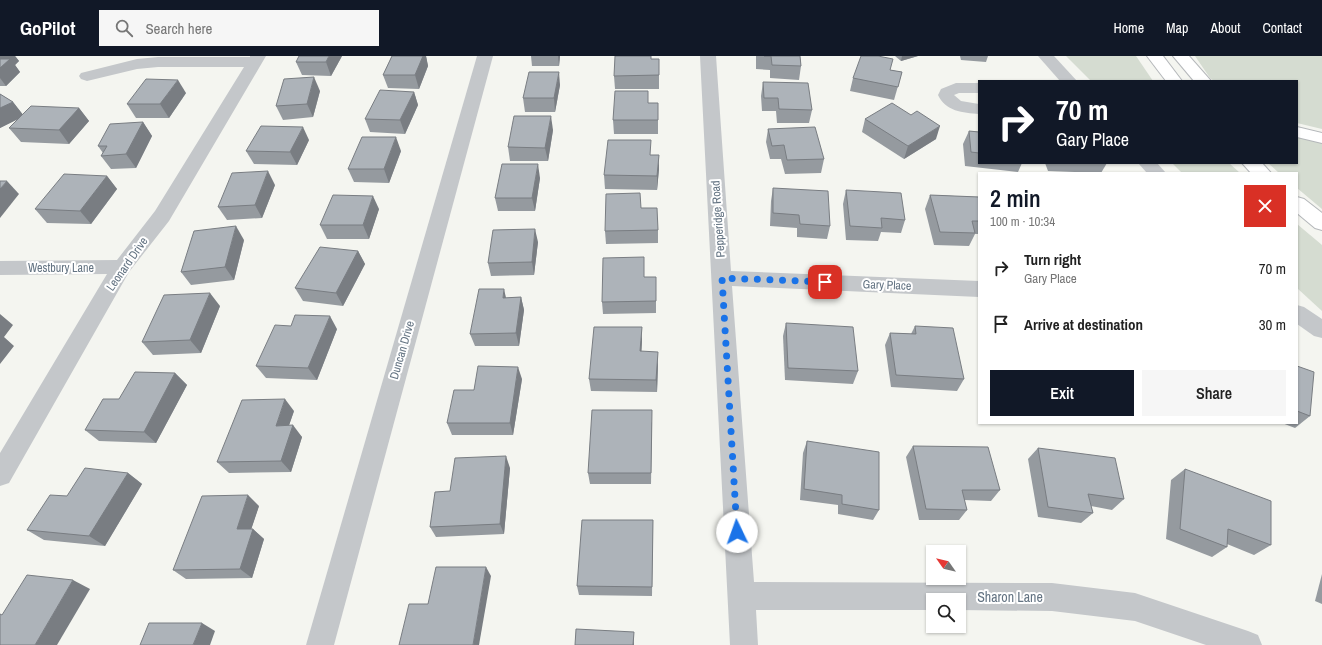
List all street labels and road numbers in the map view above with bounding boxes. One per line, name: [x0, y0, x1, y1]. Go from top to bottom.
street label: Pepperidge Road: [707, 180, 729, 258]
street label: Leonard Drive: [103, 234, 151, 294]
street label: Westbury Lane: [28, 260, 94, 276]
street label: Gary Place: [862, 276, 912, 294]
street label: Duncan Drive: [386, 319, 418, 381]
street label: Sharon Lane: [977, 588, 1043, 606]

